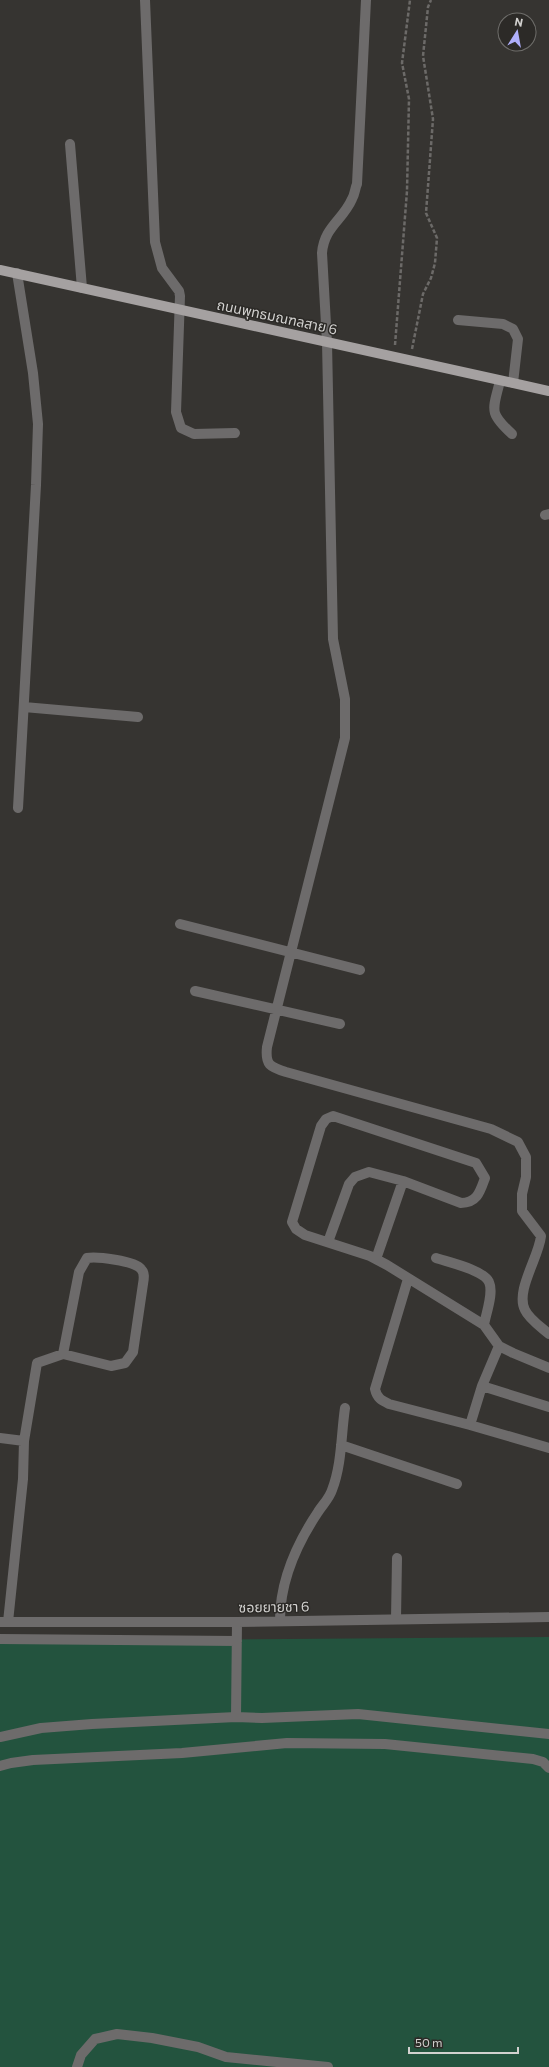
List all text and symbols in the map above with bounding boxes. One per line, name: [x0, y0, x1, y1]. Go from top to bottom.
north arrow: [497, 12, 537, 52]
text: N: [514, 15, 524, 29]
street label: ถนนพุทธมณฑลสาย 6: [215, 295, 339, 339]
street label: ซอยยายชา 6: [238, 1597, 310, 1616]
scale bar: [409, 2029, 518, 2055]
text: 50 m: [415, 2035, 443, 2049]

